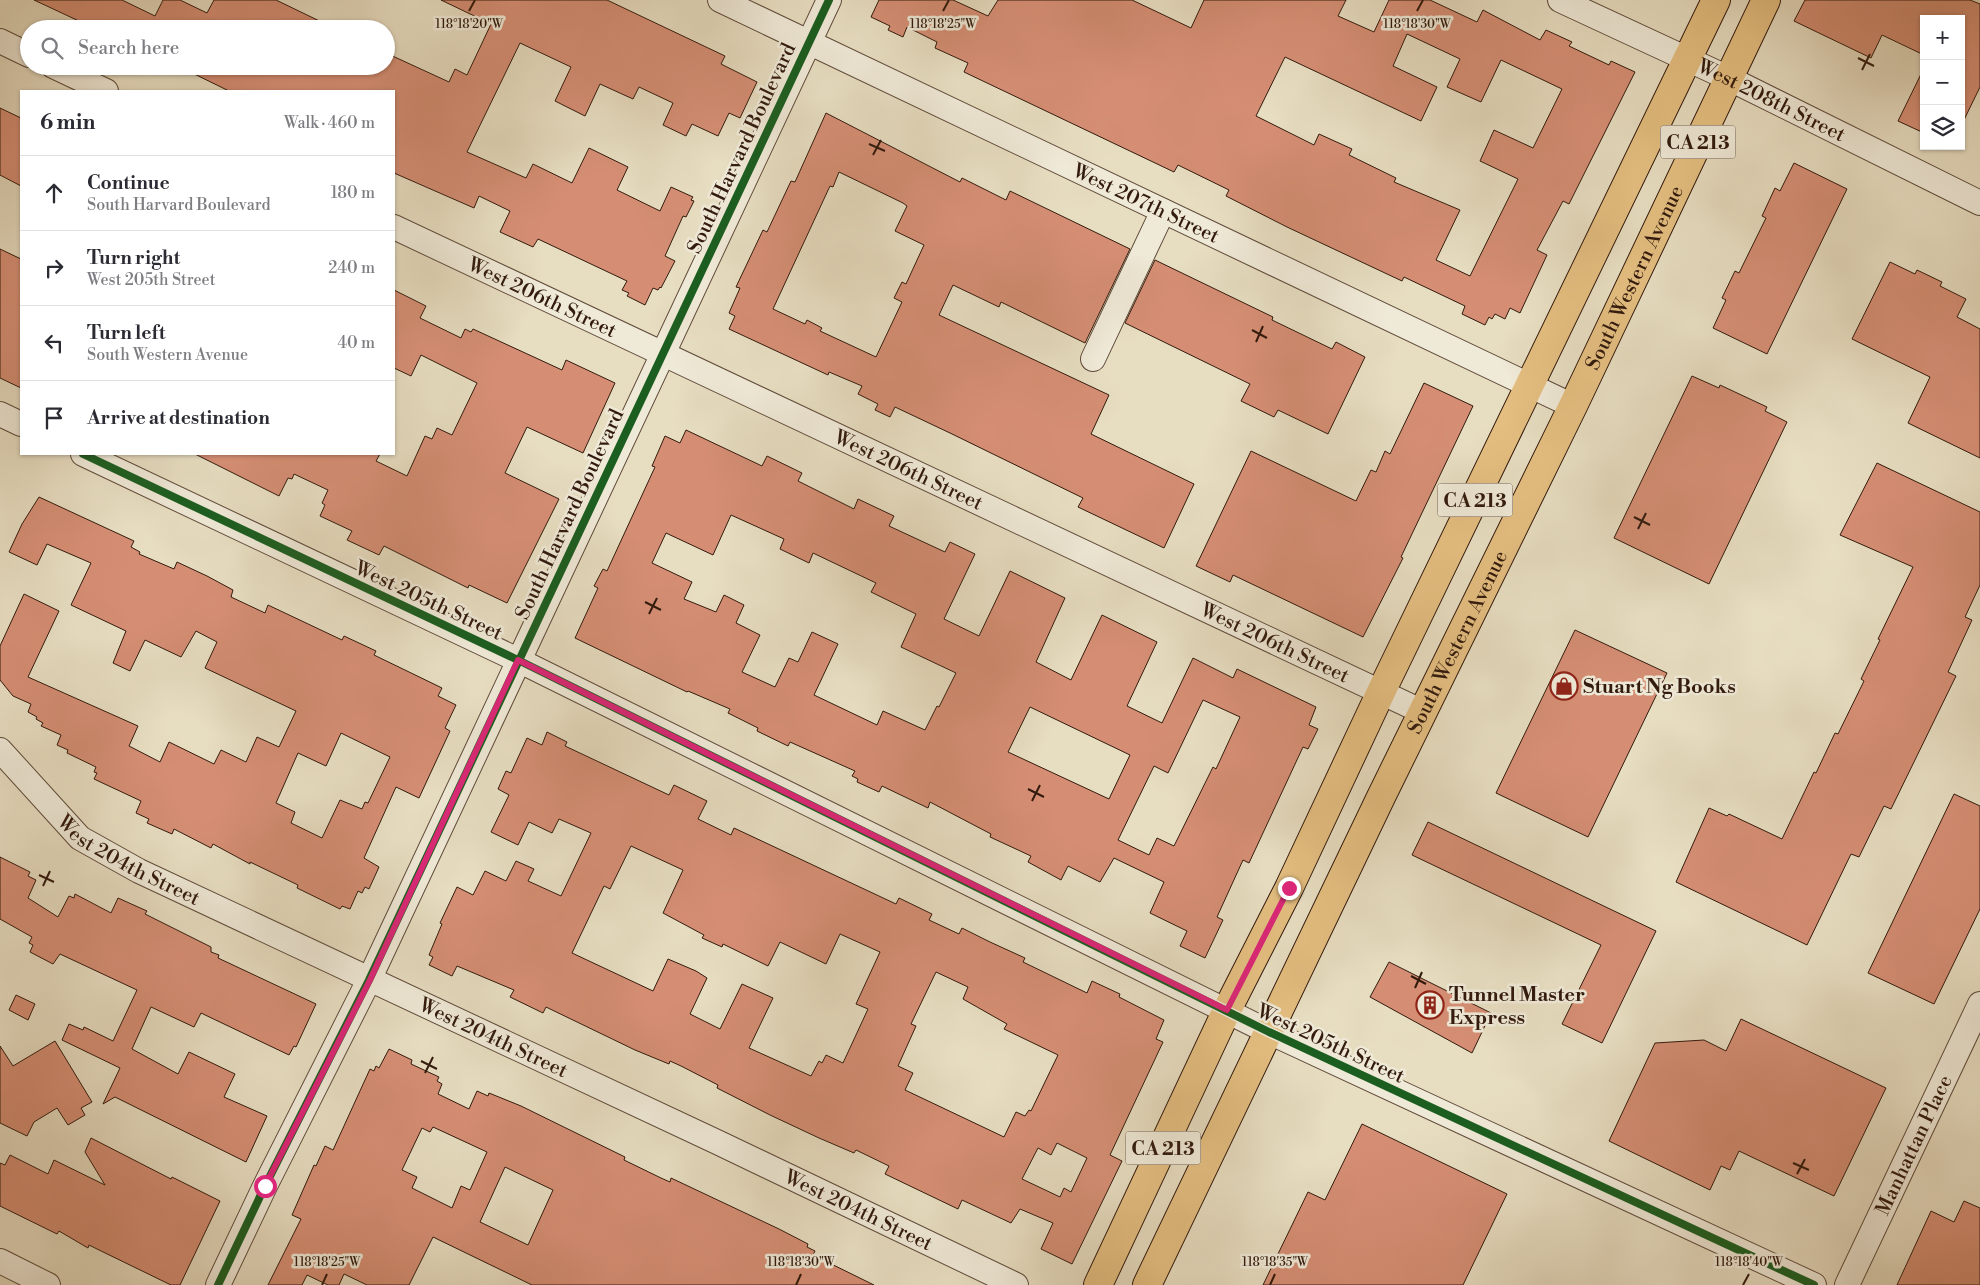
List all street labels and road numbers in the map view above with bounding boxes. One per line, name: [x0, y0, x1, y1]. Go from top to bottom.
street label: South Harvard Boulevard: [683, 39, 802, 258]
street label: West 208th Street: [1692, 54, 1849, 148]
road number: CA 213: [1660, 125, 1736, 158]
street label: West 207th Street: [1067, 158, 1223, 250]
street label: South Western Avenue: [1581, 182, 1690, 375]
street label: West 206th Street: [462, 252, 620, 344]
street label: South Harvard Boulevard: [511, 405, 630, 624]
street label: West 206th Street: [829, 425, 987, 517]
road number: CA 213: [1438, 484, 1512, 516]
street label: South Western Avenue: [1403, 547, 1514, 738]
street label: West 205th Street: [349, 556, 506, 647]
street label: West 206th Street: [1195, 597, 1353, 689]
street label: West 204th Street: [50, 809, 204, 912]
street label: West 204th Street: [414, 993, 571, 1084]
street label: West 205th Street: [1251, 999, 1408, 1090]
street label: Manhattan Place: [1871, 1071, 1959, 1220]
road number: CA 213: [1126, 1132, 1200, 1164]
street label: West 204th Street: [779, 1165, 936, 1257]

